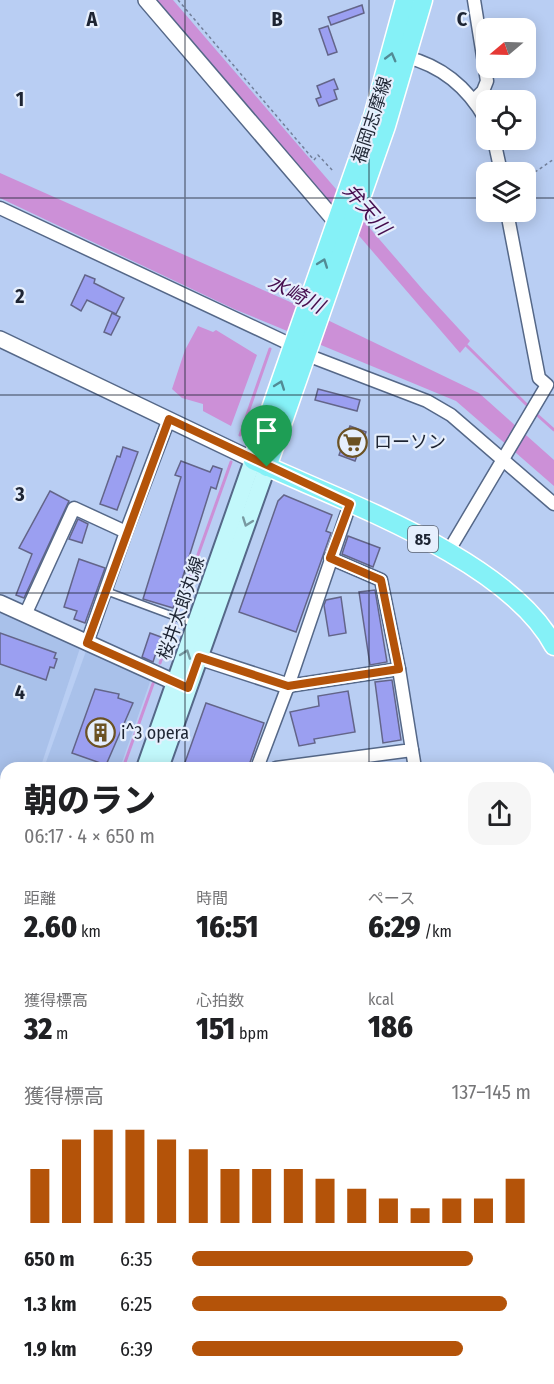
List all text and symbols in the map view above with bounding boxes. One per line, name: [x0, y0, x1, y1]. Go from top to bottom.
text: A: [86, 7, 99, 31]
text: B: [271, 7, 283, 31]
text: C: [457, 7, 468, 31]
north arrow: [476, 18, 536, 78]
map controls: [476, 18, 536, 222]
one-way arrow: [384, 53, 396, 63]
street label: 福岡志摩線: [348, 74, 396, 166]
text: 1: [16, 87, 24, 111]
button: locate: [476, 90, 536, 150]
button: layers: [476, 162, 536, 222]
water label: 弁天川: [338, 178, 397, 241]
one-way arrow: [316, 258, 329, 268]
water label: 水崎川: [264, 270, 330, 319]
text: 2: [14, 284, 25, 308]
one-way arrow: [272, 381, 285, 391]
pin: [241, 405, 292, 467]
icon: arrive: [250, 414, 283, 447]
supermarket icon: ローソン: [337, 426, 369, 458]
place label: ローソン: [374, 431, 446, 453]
text: 3: [14, 482, 25, 506]
one-way arrow: [242, 516, 255, 527]
road number: 85: [408, 526, 438, 552]
street label: 桜井太郎丸線: [153, 553, 209, 663]
one-way arrow: [178, 649, 191, 659]
text: 4: [15, 680, 25, 704]
building icon: i^3 opera: [84, 717, 116, 749]
place label: i^3 opera: [121, 722, 189, 744]
text: 朝のラン: [24, 781, 156, 821]
button: share: [468, 782, 531, 845]
text: 06:17 · 4 × 650 m: [24, 824, 155, 848]
text: 距離: [24, 889, 56, 908]
text: 時間: [196, 889, 228, 908]
text: ペース: [368, 889, 415, 908]
text: 2.60: [24, 909, 77, 945]
text: 16:51: [196, 909, 259, 945]
text: 6:29: [368, 909, 421, 945]
text: km: [77, 922, 101, 941]
text: /km: [421, 922, 452, 941]
text: kcal: [368, 990, 394, 1009]
text: 獲得標高: [24, 991, 88, 1010]
text: 心拍数: [196, 991, 244, 1010]
text: 186: [368, 1009, 413, 1045]
text: 32: [24, 1011, 52, 1047]
text: 151: [196, 1011, 235, 1047]
text: m: [52, 1024, 68, 1043]
text: bpm: [235, 1024, 268, 1043]
text: 137–145 m: [452, 1080, 531, 1104]
text: 獲得標高: [24, 1084, 104, 1108]
text: 650 m: [24, 1247, 75, 1271]
text: 6:35: [120, 1247, 153, 1271]
text: 1.3 km: [24, 1292, 76, 1316]
text: 6:25: [120, 1292, 152, 1316]
text: 1.9 km: [24, 1337, 77, 1361]
text: 6:39: [120, 1337, 153, 1361]

